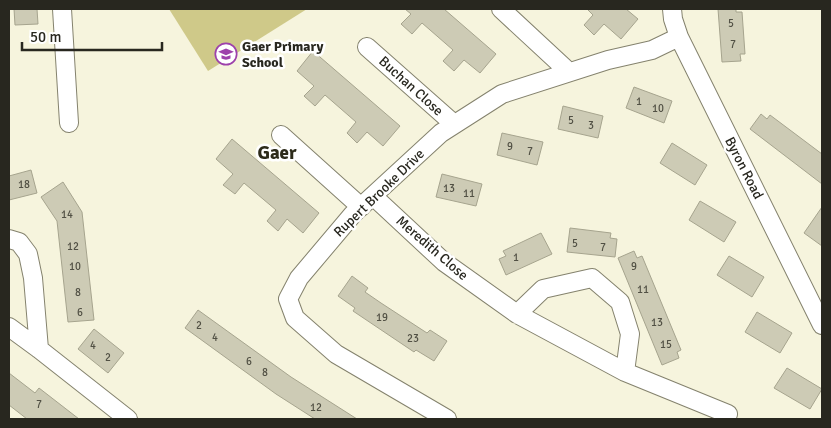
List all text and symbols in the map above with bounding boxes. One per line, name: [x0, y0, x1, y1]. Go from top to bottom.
house number: 5: [728, 17, 734, 30]
scale bar: [22, 20, 162, 52]
text: 50 m: [30, 28, 61, 46]
place label: Gaer Primary School: [242, 38, 323, 71]
house number: 7: [730, 38, 736, 51]
school or university icon: Gaer Primary School: [214, 42, 238, 66]
street label: Buchan Close: [375, 53, 447, 119]
house number: 1: [636, 95, 642, 108]
house number: 10: [652, 102, 664, 115]
house number: 5: [568, 114, 574, 127]
house number: 3: [588, 119, 594, 132]
street label: Byron Road: [721, 134, 767, 202]
house number: 9: [507, 140, 513, 153]
district label: Gaer: [257, 141, 297, 165]
street label: Rupert Brooke Drive: [330, 145, 428, 241]
house number: 7: [527, 145, 533, 158]
house number: 18: [18, 178, 30, 191]
house number: 13: [443, 182, 455, 195]
house number: 11: [463, 187, 475, 200]
house number: 14: [61, 208, 73, 221]
street label: Meredith Close: [393, 212, 471, 284]
house number: 5: [572, 237, 578, 250]
house number: 12: [67, 240, 79, 253]
house number: 7: [600, 241, 606, 254]
house number: 1: [513, 251, 519, 264]
house number: 10: [69, 260, 81, 273]
house number: 9: [631, 260, 637, 273]
house number: 11: [637, 283, 649, 296]
house number: 8: [75, 286, 81, 299]
house number: 6: [77, 306, 83, 319]
house number: 19: [376, 311, 388, 324]
house number: 13: [651, 316, 663, 329]
house number: 2: [196, 319, 202, 332]
house number: 4: [212, 331, 218, 344]
house number: 23: [407, 332, 419, 345]
house number: 15: [660, 338, 672, 351]
house number: 4: [90, 339, 96, 352]
house number: 2: [105, 351, 111, 364]
house number: 6: [246, 355, 252, 368]
house number: 8: [262, 366, 268, 379]
house number: 7: [36, 398, 42, 411]
house number: 12: [310, 401, 322, 414]

